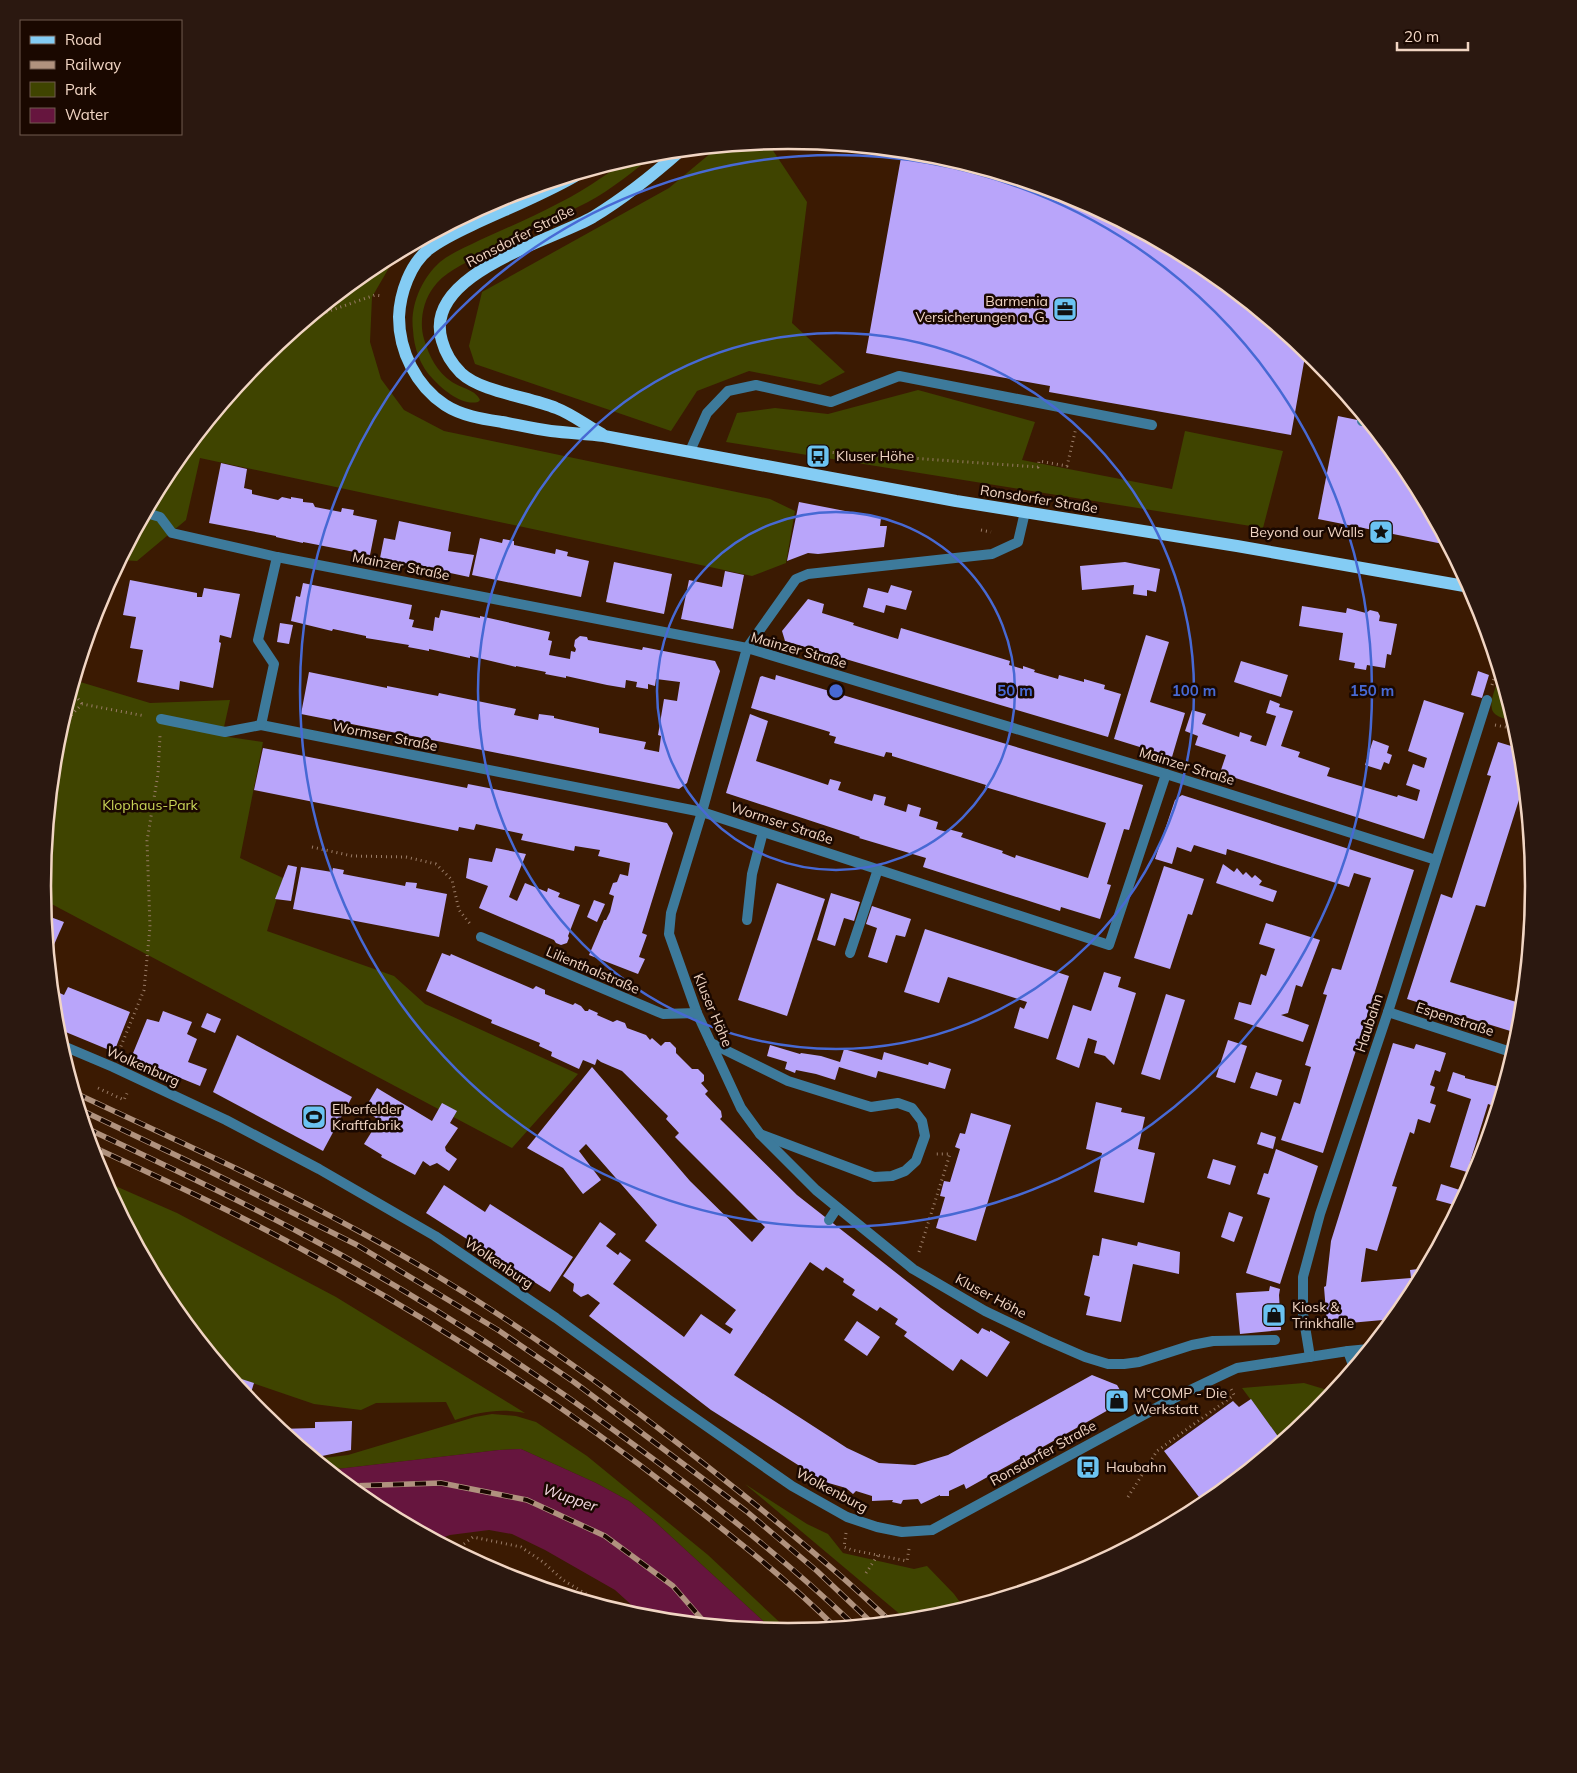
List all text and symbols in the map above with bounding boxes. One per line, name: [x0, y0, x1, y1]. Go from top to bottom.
legend: [20, 20, 182, 135]
scale bar: [1397, 20, 1468, 52]
text: 20 m: [1404, 27, 1439, 46]
text: Road: [65, 30, 102, 49]
text: Railway: [65, 55, 121, 74]
text: Park: [65, 80, 97, 99]
text: Water: [65, 105, 109, 124]
street label: Ronsdorfer Straße: [463, 201, 577, 271]
place label: Barmenia Versicherungen a. G.: [915, 292, 1048, 326]
office icon: Barmenia Versicherungen a. G.: [1052, 296, 1078, 322]
bus stop icon: Kluser Höhe: [805, 443, 831, 469]
place label: Kluser Höhe: [836, 447, 914, 465]
street label: Ronsdorfer Straße: [979, 481, 1099, 517]
place icon: Beyond our Walls: [1368, 519, 1394, 545]
place label: Beyond our Walls: [1250, 523, 1364, 541]
street label: Mainzer Straße: [351, 548, 451, 584]
street label: Mainzer Straße: [749, 628, 849, 672]
text: 50 m: [997, 681, 1033, 700]
text: 100 m: [1172, 681, 1216, 700]
text: 150 m: [1350, 681, 1394, 700]
centre of rings: [827, 682, 845, 700]
street label: Wormser Straße: [331, 717, 439, 755]
street label: Mainzer Straße: [1137, 743, 1237, 789]
park label: Klophaus-Park: [102, 796, 199, 814]
street label: Wormser Straße: [728, 798, 836, 848]
street label: Lilienthalstraße: [543, 942, 643, 998]
street label: Kluser Höhe: [689, 971, 737, 1049]
street label: Haubahn: [1351, 991, 1387, 1055]
street label: Espenstraße: [1414, 998, 1496, 1040]
street label: Wolkenburg: [103, 1042, 183, 1090]
place label: Elberfelder Kraftfabrik: [332, 1100, 403, 1134]
sports icon: Elberfelder Kraftfabrik: [301, 1104, 327, 1130]
street label: Wolkenburg: [461, 1233, 537, 1293]
street label: Kluser Höhe: [952, 1270, 1030, 1322]
place label: Kiosk & Trinkhalle: [1292, 1298, 1354, 1332]
shop icon: Kiosk & Trinkhalle: [1261, 1302, 1287, 1328]
place label: M°COMP - Die Werkstatt: [1134, 1384, 1227, 1418]
shop icon: M°COMP - Die Werkstatt: [1104, 1388, 1130, 1414]
street label: Ronsdorfer Straße: [987, 1416, 1099, 1490]
bus stop icon: Haubahn: [1075, 1454, 1101, 1480]
place label: Haubahn: [1106, 1458, 1166, 1476]
street label: Wolkenburg: [793, 1464, 871, 1516]
water label: Wupper: [540, 1479, 600, 1516]

